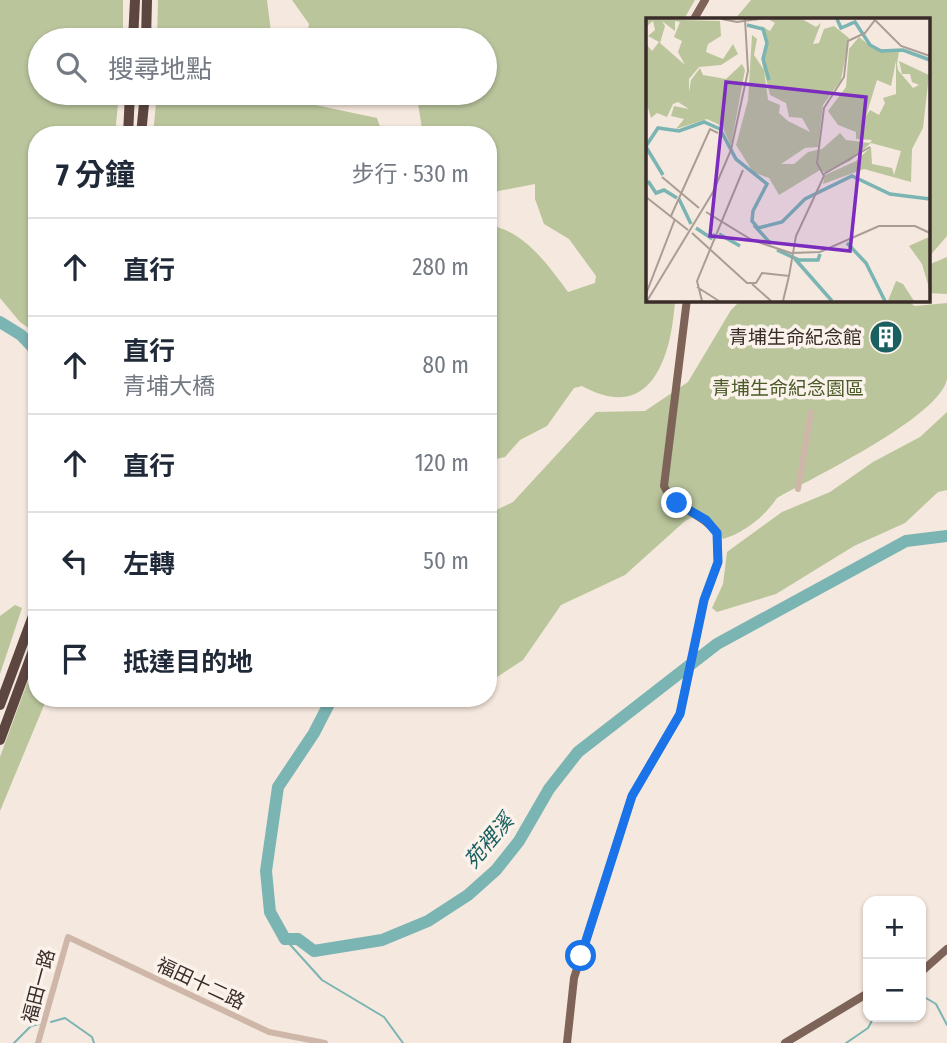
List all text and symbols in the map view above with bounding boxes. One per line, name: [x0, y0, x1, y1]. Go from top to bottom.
inset map: [646, 18, 930, 301]
search box: [28, 28, 497, 105]
icon: search: [52, 48, 90, 86]
text: 搜尋地點: [108, 54, 212, 85]
text: 7 分鐘: [56, 157, 135, 193]
text: 步行 · 530 m: [351, 160, 469, 188]
icon: ahead: [56, 248, 94, 286]
text: 280 m: [412, 253, 469, 281]
text: 直行: [123, 255, 175, 286]
building icon: 青埔生命紀念館: [867, 318, 905, 356]
place label: 青埔生命紀念館: [729, 326, 862, 349]
text: 直行: [123, 336, 175, 367]
icon: ahead: [56, 346, 94, 384]
text: 80 m: [422, 351, 469, 379]
text: 青埔大橋: [123, 372, 215, 400]
park label: 青埔生命紀念園區: [712, 377, 864, 400]
icon: ahead: [56, 444, 94, 482]
text: 120 m: [415, 449, 469, 477]
text: 直行: [123, 451, 175, 482]
route end: [661, 487, 692, 518]
icon: left: [56, 542, 94, 580]
text: 50 m: [423, 547, 469, 575]
text: 左轉: [123, 549, 175, 580]
icon: arrive: [56, 640, 94, 678]
text: 抵達目的地: [123, 647, 253, 678]
water label: 苑裡溪: [459, 806, 521, 873]
map controls: [863, 896, 926, 1022]
button: +: [863, 896, 926, 959]
route start: [565, 940, 596, 971]
street label: 福田一路: [18, 946, 59, 1026]
street label: 福田十二路: [153, 953, 249, 1014]
button: −: [863, 959, 926, 1022]

